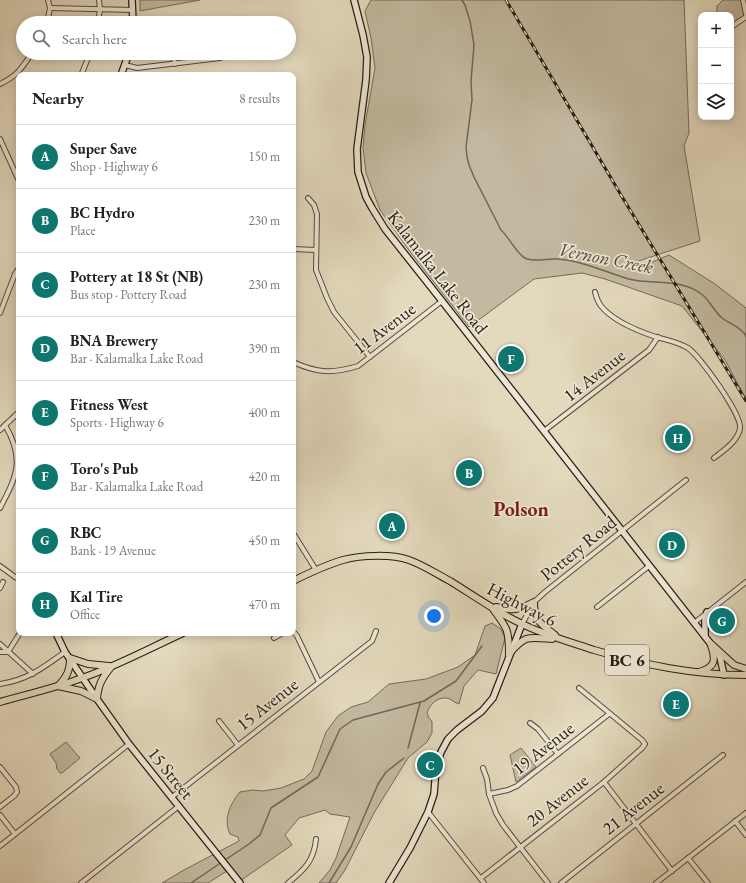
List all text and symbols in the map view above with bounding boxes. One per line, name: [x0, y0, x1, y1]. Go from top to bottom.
map controls: [698, 12, 734, 120]
button: +: [698, 12, 734, 48]
search box: [16, 16, 296, 60]
icon: search: [30, 27, 52, 49]
text: Search here: [62, 29, 127, 48]
button: −: [698, 48, 734, 84]
button: layers: [698, 84, 734, 120]
text: Nearby: [32, 87, 84, 109]
text: 8 results: [239, 90, 280, 107]
text: Super Save: [70, 139, 137, 158]
text: A: [40, 148, 50, 165]
text: 150 m: [249, 148, 280, 165]
text: Shop · Highway 6: [70, 158, 158, 175]
text: BC Hydro: [70, 203, 134, 222]
street label: Kalamalka Lake Road: [383, 206, 494, 339]
text: B: [41, 212, 49, 229]
text: 230 m: [249, 212, 280, 229]
text: Place: [70, 222, 96, 239]
water label: Vernon Creek: [557, 237, 656, 279]
text: Pottery at 18 St (NB): [70, 267, 203, 286]
text: C: [40, 276, 50, 293]
text: 230 m: [249, 276, 280, 293]
text: Bus stop · Pottery Road: [70, 286, 187, 303]
street label: 11 Avenue: [348, 297, 420, 359]
text: BNA Brewery: [70, 331, 158, 350]
text: D: [40, 340, 50, 357]
text: 390 m: [249, 340, 280, 357]
pin: F: [498, 344, 524, 374]
street label: 14 Avenue: [558, 344, 630, 406]
text: Bar · Kalamalka Lake Road: [70, 350, 203, 367]
text: Fitness West: [70, 395, 148, 414]
text: E: [41, 404, 49, 421]
text: 400 m: [249, 404, 280, 421]
text: Sports · Highway 6: [70, 414, 164, 431]
pin: H: [665, 423, 691, 453]
pin: B: [456, 458, 482, 488]
text: Toro's Pub: [70, 459, 138, 478]
text: F: [41, 468, 49, 485]
text: 420 m: [249, 468, 280, 485]
text: Bar · Kalamalka Lake Road: [70, 478, 203, 495]
district label: Polson: [493, 496, 549, 522]
street label: Pottery Road: [535, 510, 621, 586]
pin: A: [379, 511, 405, 541]
text: RBC: [70, 523, 101, 542]
pin: D: [659, 530, 685, 560]
text: G: [40, 532, 50, 549]
text: 450 m: [249, 532, 280, 549]
text: Bank · 19 Avenue: [70, 542, 156, 559]
street label: Highway 6: [483, 577, 561, 631]
text: Kal Tire: [70, 587, 123, 606]
text: H: [40, 596, 50, 613]
text: 470 m: [249, 596, 280, 613]
text: Office: [70, 606, 100, 623]
your location: [424, 606, 444, 626]
pin: G: [709, 606, 735, 636]
road number: BC 6: [605, 645, 649, 675]
street label: 15 Avenue: [231, 673, 303, 735]
pin: E: [663, 689, 689, 719]
street label: 19 Avenue: [507, 717, 579, 779]
street label: 15 Street: [143, 742, 199, 804]
pin: C: [417, 750, 443, 780]
street label: 20 Avenue: [521, 769, 593, 831]
street label: 21 Avenue: [597, 777, 669, 839]

